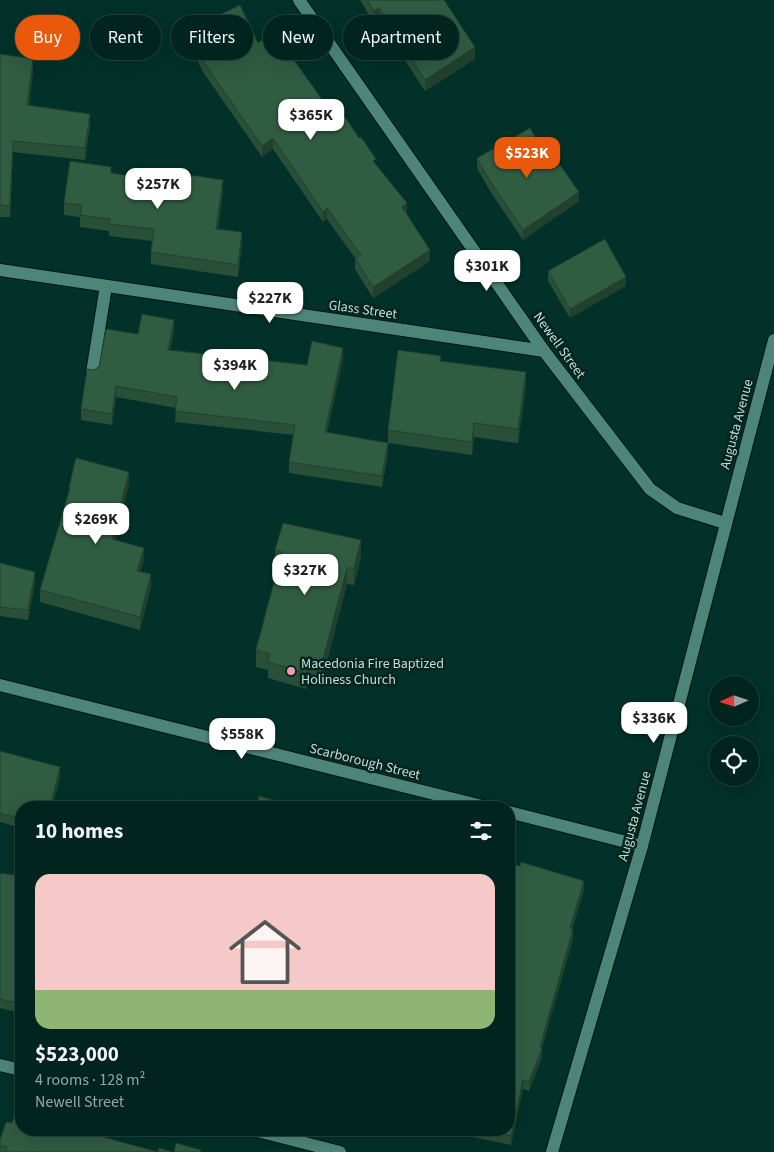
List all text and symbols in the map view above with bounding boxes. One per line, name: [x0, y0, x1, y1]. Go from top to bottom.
chip: Buy: [15, 15, 80, 60]
chip: Rent: [90, 15, 161, 60]
chip: Filters: [171, 15, 253, 60]
chip: New: [263, 15, 333, 60]
chip: Apartment: [343, 15, 459, 60]
pin: $365K: [276, 98, 346, 141]
text: $365K: [289, 104, 333, 126]
pin: $523K: [492, 136, 562, 179]
text: $523K: [505, 142, 549, 164]
pin: $257K: [123, 168, 193, 210]
text: $257K: [136, 173, 180, 195]
pin: $301K: [452, 250, 522, 292]
text: $301K: [465, 255, 509, 277]
pin: $227K: [235, 282, 305, 324]
text: $227K: [248, 287, 292, 309]
street label: Glass Street: [327, 295, 399, 325]
street label: Newell Street: [528, 308, 590, 383]
pin: $394K: [200, 348, 270, 391]
text: $394K: [213, 354, 257, 376]
street label: Augusta Avenue: [715, 377, 759, 472]
pin: $269K: [61, 502, 131, 545]
text: $269K: [74, 508, 118, 530]
pin: $327K: [270, 554, 340, 596]
text: $327K: [283, 559, 327, 581]
place label: Macedonia Fire Baptized Holiness Church: [301, 654, 444, 690]
marker: Macedonia Fire Baptized Holiness Church: [285, 665, 297, 677]
north arrow: [709, 676, 759, 726]
map controls: [709, 676, 759, 786]
pin: $336K: [619, 702, 689, 744]
text: $336K: [632, 707, 676, 729]
pin: $558K: [207, 718, 277, 760]
text: $558K: [220, 723, 264, 745]
button: locate: [709, 736, 759, 786]
street label: Scarborough Street: [307, 739, 422, 785]
street label: Augusta Avenue: [613, 769, 657, 864]
text: 10 homes: [35, 816, 123, 846]
icon: filters: [467, 817, 495, 845]
icon: home: [220, 907, 310, 997]
text: $523,000: [35, 1039, 119, 1069]
text: 4 rooms · 128 m²: [35, 1069, 145, 1091]
text: Newell Street: [35, 1091, 124, 1113]

